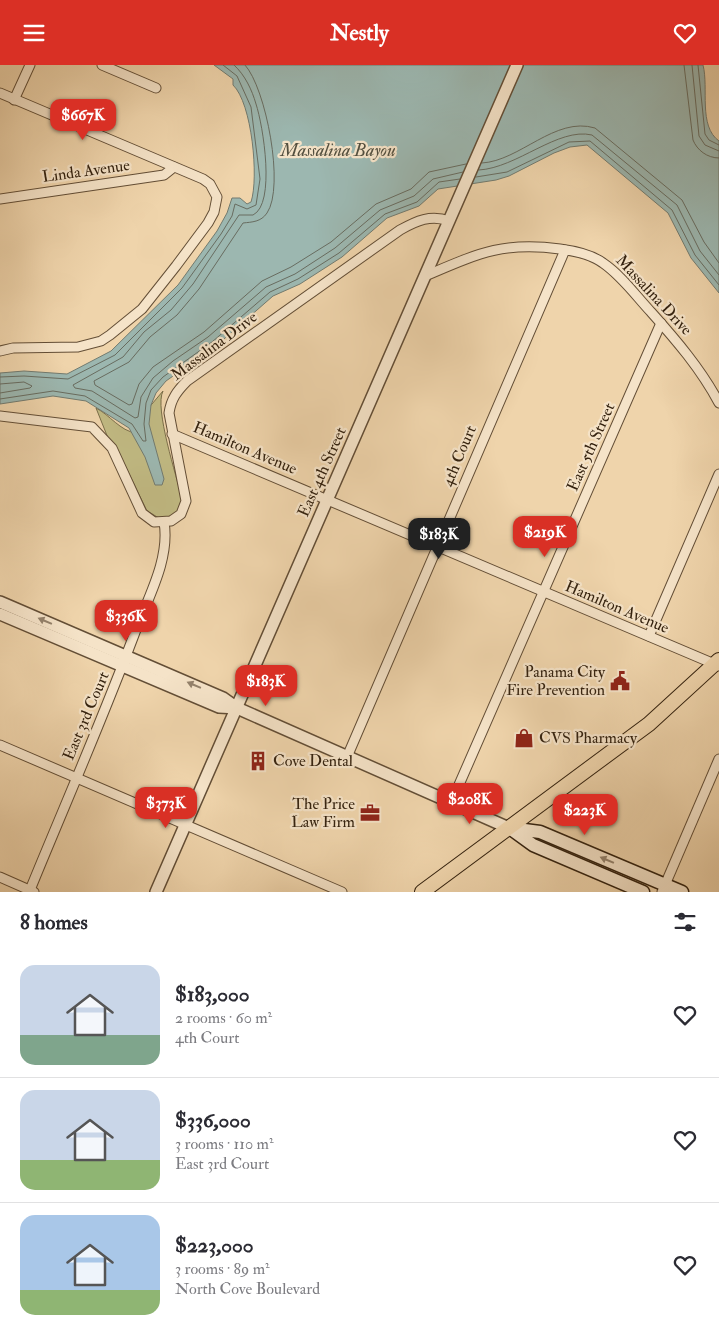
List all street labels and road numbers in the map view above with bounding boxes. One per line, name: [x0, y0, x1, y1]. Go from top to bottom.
street label: Linda Avenue: [41, 155, 131, 187]
street label: Massalina Drive: [612, 251, 697, 340]
street label: Massalina Drive: [167, 307, 261, 385]
street label: East 5th Street: [563, 400, 619, 494]
street label: Hamilton Avenue: [190, 417, 300, 479]
street label: 4th Court: [437, 422, 481, 490]
street label: East 4th Street: [293, 424, 351, 520]
street label: Hamilton Avenue: [562, 576, 672, 638]
street label: East 3rd Court: [58, 669, 114, 763]

